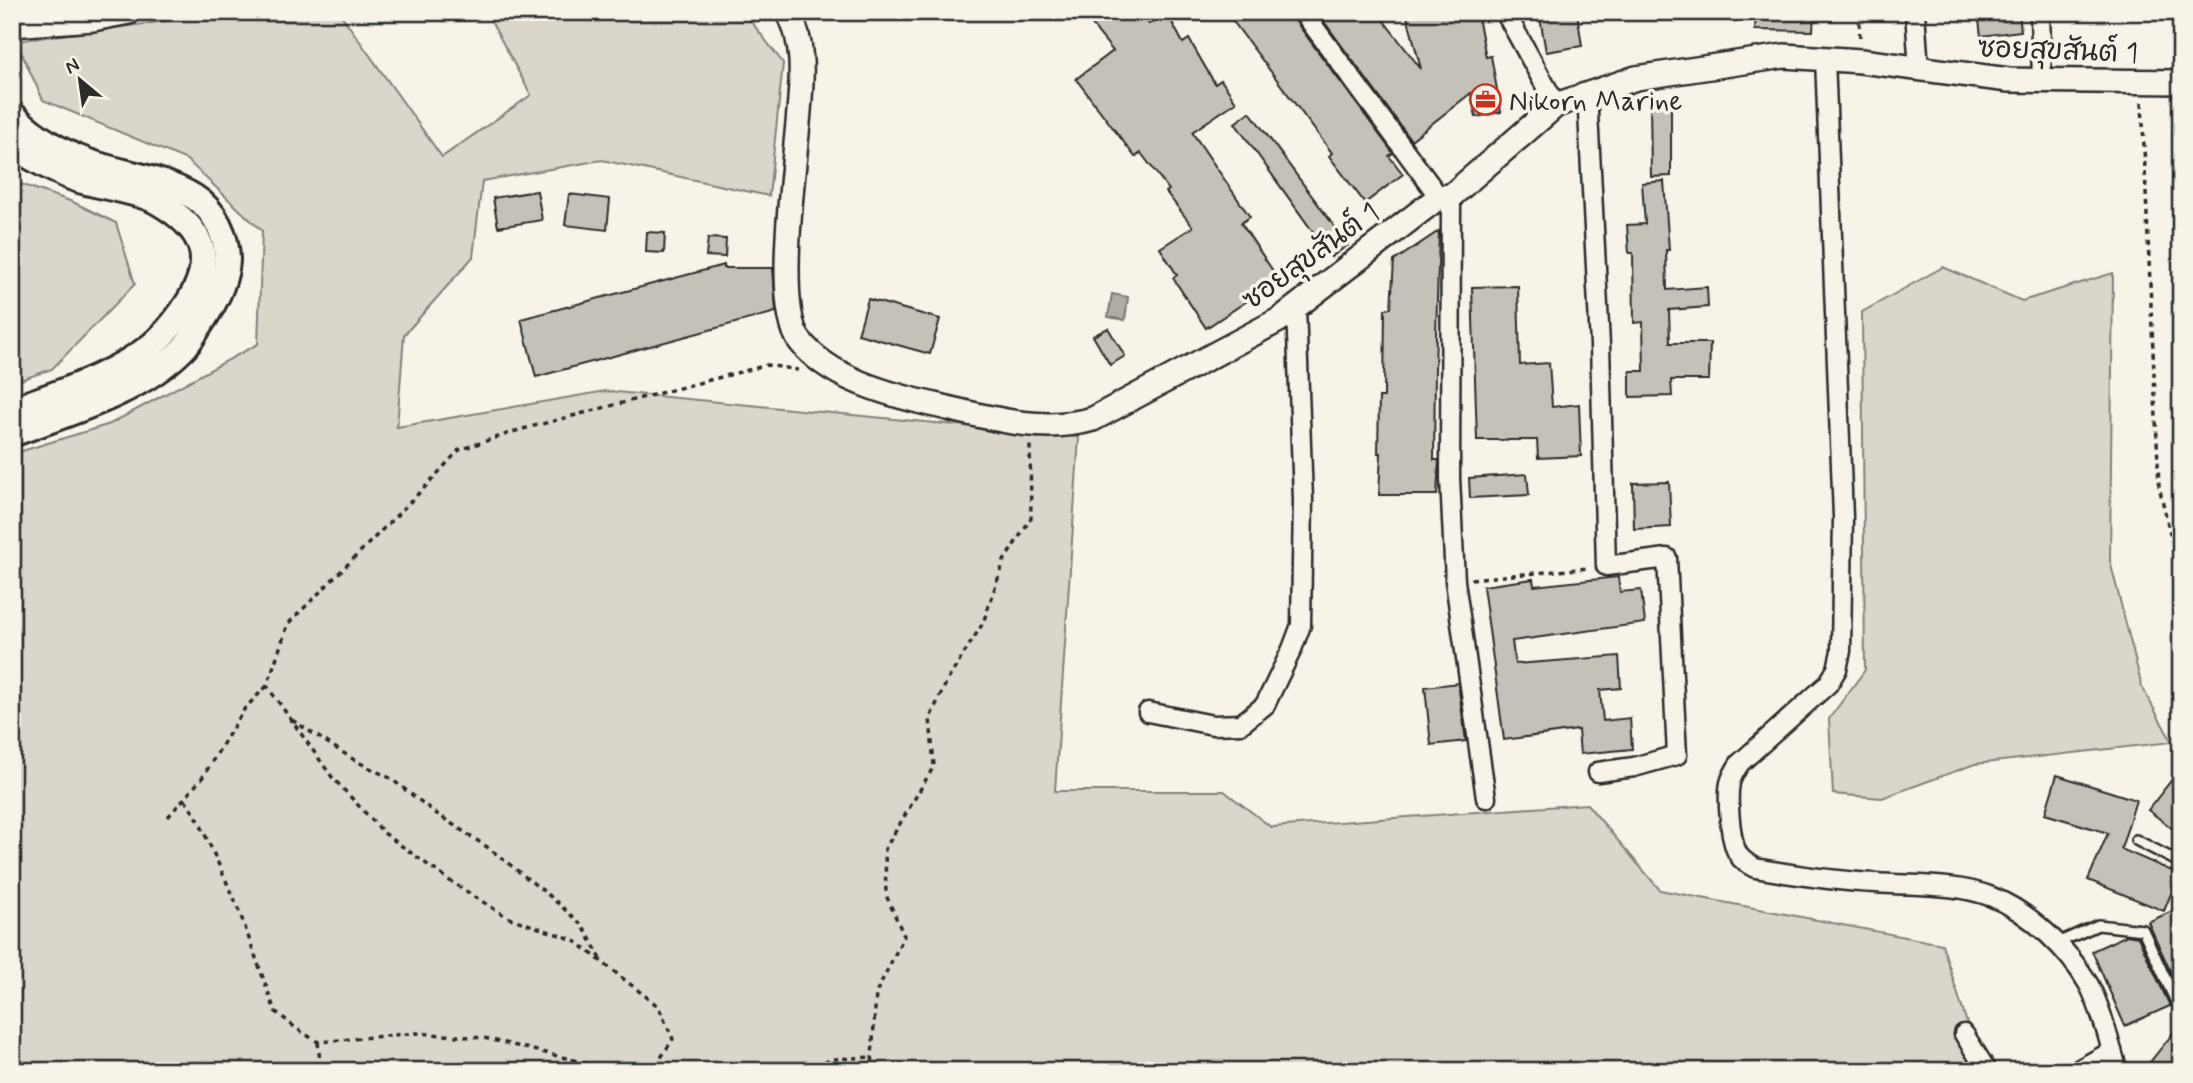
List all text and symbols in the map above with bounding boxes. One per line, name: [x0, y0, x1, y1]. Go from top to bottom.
street label: ซอยสุขสันต์ 1: [1977, 27, 2139, 73]
north arrow: [46, 46, 116, 116]
text: N: [61, 52, 84, 80]
office icon: Nikorn Marine: [1469, 83, 1503, 117]
place label: Nikorn Marine: [1509, 84, 1682, 121]
street label: ซอยสุขสันต์ 1: [1234, 192, 1387, 319]

